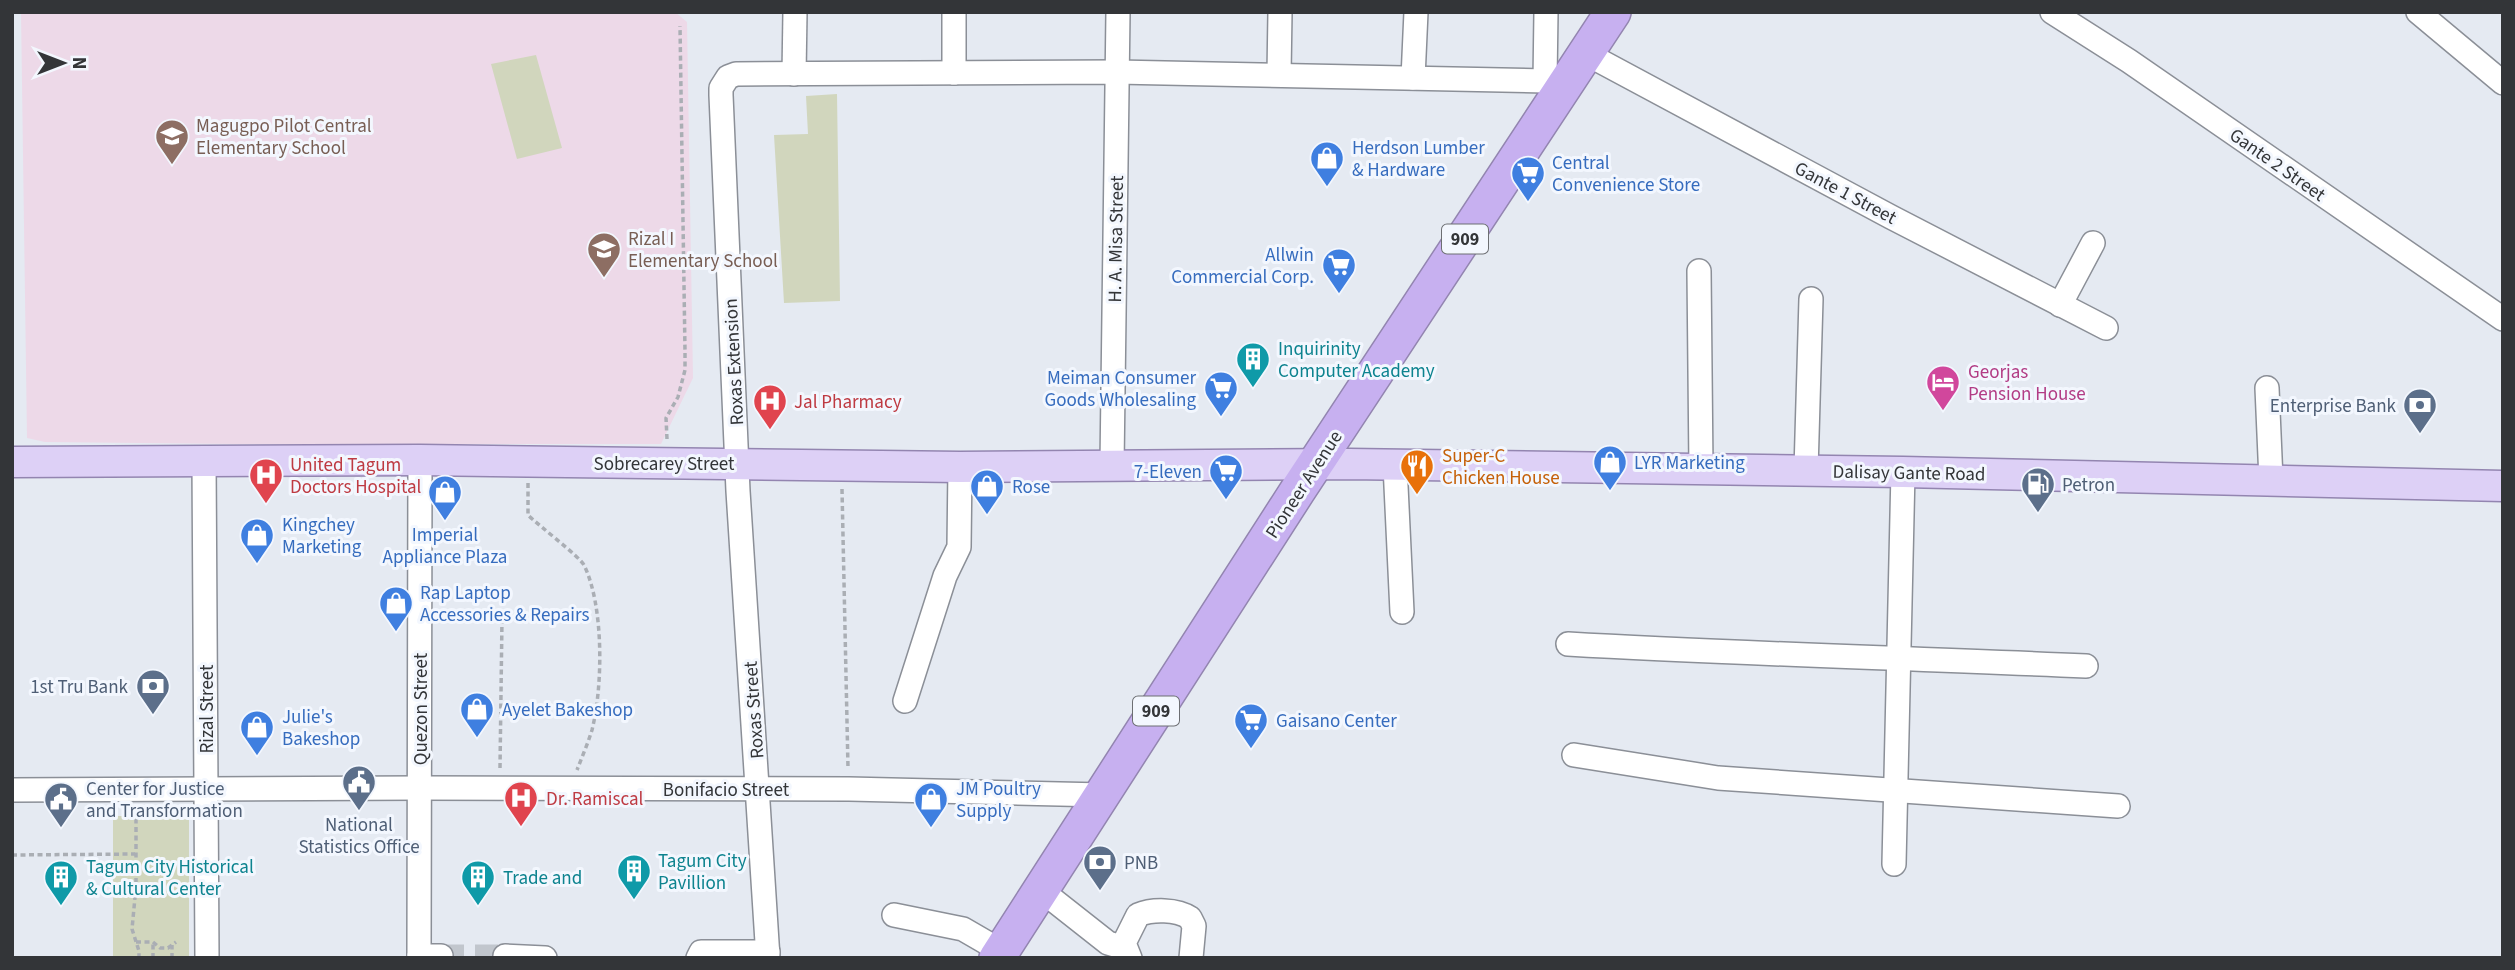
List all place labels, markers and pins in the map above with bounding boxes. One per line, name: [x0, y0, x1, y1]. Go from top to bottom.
place label: Magugpo Pilot Central Elementary School: [196, 113, 372, 162]
school or university icon: Magugpo Pilot Central Elementary School: [153, 117, 191, 166]
place label: Herdson Lumber & Hardware: [1352, 135, 1485, 184]
shop icon: Herdson Lumber & Hardware: [1308, 139, 1346, 188]
place label: Central Convenience Store: [1552, 150, 1700, 199]
supermarket icon: Central Convenience Store: [1509, 154, 1547, 203]
place label: Rizal I Elementary School: [628, 226, 778, 275]
school or university icon: Rizal I Elementary School: [585, 230, 623, 279]
place label: Allwin Commercial Corp.: [1171, 242, 1314, 291]
supermarket icon: Allwin Commercial Corp.: [1320, 246, 1358, 295]
place label: Inquirinity Computer Academy: [1278, 336, 1435, 385]
building icon: Inquirinity Computer Academy: [1234, 340, 1272, 389]
place label: Georjas Pension House: [1968, 359, 2086, 408]
hotel icon: Georjas Pension House: [1924, 363, 1962, 412]
place label: Meiman Consumer Goods Wholesaling: [1045, 365, 1196, 414]
supermarket icon: Meiman Consumer Goods Wholesaling: [1202, 369, 1240, 418]
hospital icon: Jal Pharmacy: [751, 382, 789, 431]
bank icon: Enterprise Bank: [2401, 386, 2439, 435]
place label: Jal Pharmacy: [794, 389, 902, 416]
place label: Enterprise Bank: [2270, 393, 2397, 420]
place label: Super-C Chicken House: [1442, 443, 1560, 492]
shop icon: LYR Marketing: [1591, 443, 1629, 492]
restaurant icon: Super-C Chicken House: [1398, 447, 1436, 496]
place label: LYR Marketing: [1634, 450, 1745, 477]
place label: United Tagum Doctors Hospital: [290, 452, 422, 501]
supermarket icon: 7-Eleven: [1207, 452, 1245, 501]
hospital icon: United Tagum Doctors Hospital: [247, 456, 285, 505]
place label: 7-Eleven: [1134, 459, 1202, 486]
fuel station icon: Petron: [2019, 465, 2057, 514]
shop icon: Rose: [968, 467, 1006, 516]
place label: Petron: [2062, 472, 2115, 499]
shop icon: Imperial Appliance Plaza: [426, 473, 464, 522]
place label: Rose: [1012, 474, 1050, 501]
place label: Kingchey Marketing: [282, 512, 362, 561]
shop icon: Kingchey Marketing: [238, 516, 276, 565]
place label: Imperial Appliance Plaza: [383, 522, 507, 571]
place label: Rap Laptop Accessories & Repairs: [420, 580, 589, 629]
shop icon: Rap Laptop Accessories & Repairs: [377, 584, 415, 633]
bank icon: 1st Tru Bank: [134, 667, 172, 716]
place label: 1st Tru Bank: [30, 674, 129, 701]
shop icon: Ayelet Bakeshop: [458, 690, 496, 739]
place label: Ayelet Bakeshop: [502, 697, 633, 724]
supermarket icon: Gaisano Center: [1232, 701, 1270, 750]
place label: Julie's Bakeshop: [282, 704, 360, 753]
shop icon: Julie's Bakeshop: [238, 708, 276, 757]
place label: Gaisano Center: [1276, 708, 1397, 735]
public building icon: National Statistics Office: [340, 763, 378, 812]
place label: Center for Justice and Transformation: [86, 776, 243, 825]
place label: JM Poultry Supply: [956, 776, 1041, 825]
hospital icon: Dr. Ramiscal: [502, 779, 540, 828]
public building icon: Center for Justice and Transformation: [42, 780, 80, 829]
shop icon: JM Poultry Supply: [912, 780, 950, 829]
place label: Dr. Ramiscal: [546, 786, 643, 813]
place label: National Statistics Office: [298, 812, 420, 861]
bank icon: PNB: [1081, 843, 1119, 892]
place label: Tagum City Pavillion: [658, 848, 747, 897]
place label: PNB: [1124, 850, 1158, 877]
building icon: Tagum City Pavillion: [615, 852, 653, 901]
place label: Tagum City Historical & Cultural Center: [86, 854, 254, 903]
building icon: Tagum City Historical & Cultural Center: [42, 858, 80, 907]
building icon: Trade and: [459, 858, 497, 907]
place label: Trade and: [503, 865, 582, 892]

